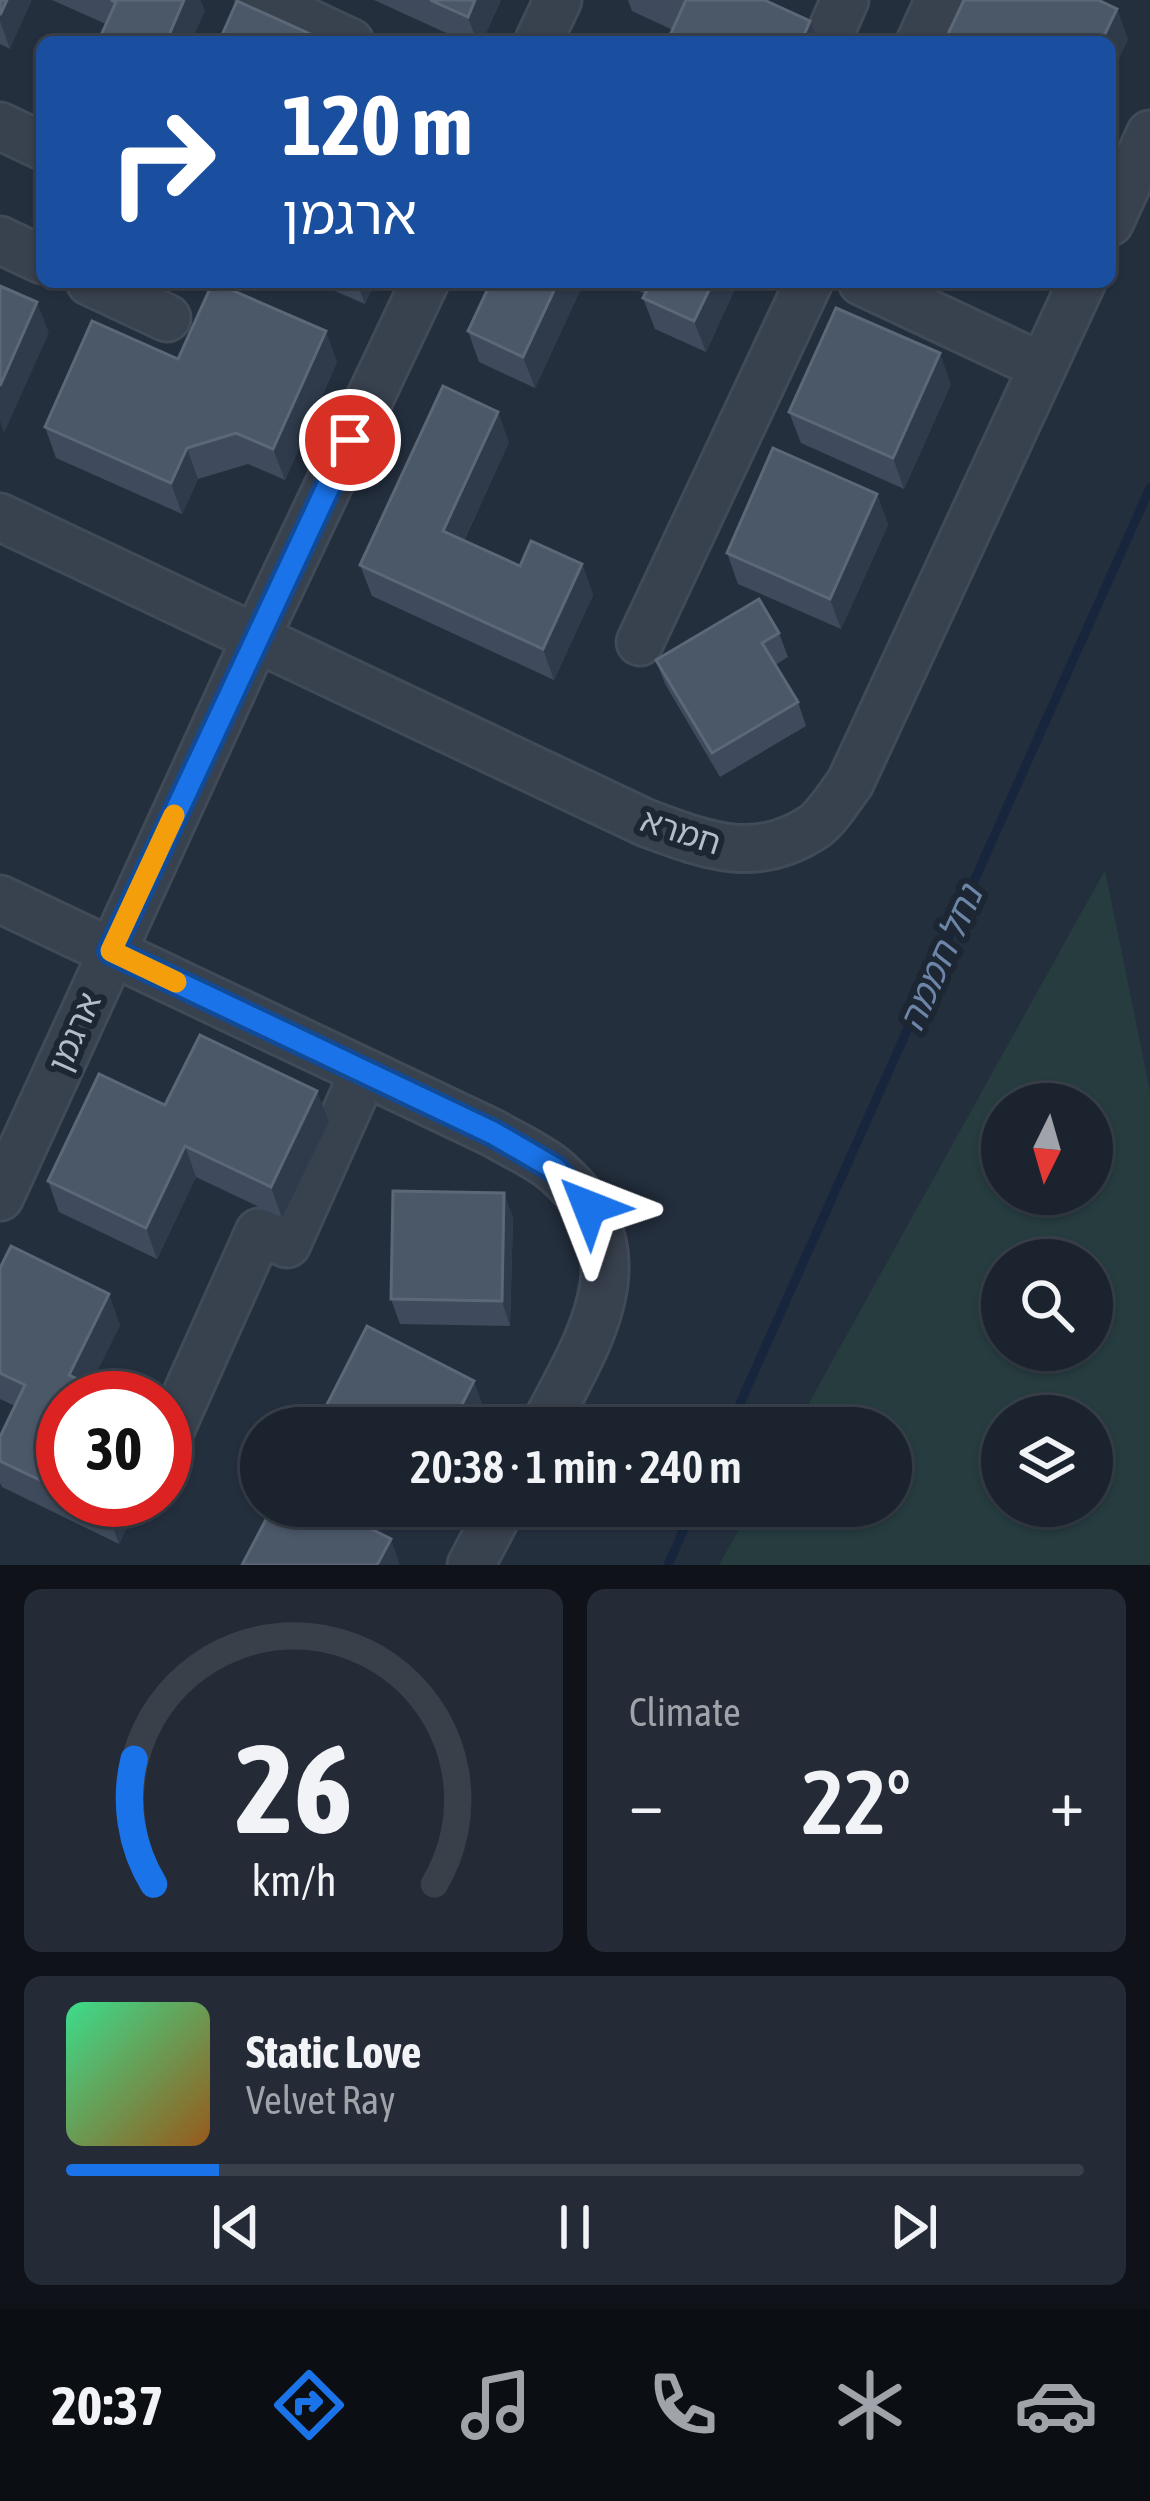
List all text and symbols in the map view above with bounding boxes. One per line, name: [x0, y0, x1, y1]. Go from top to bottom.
text: 120 m: [282, 77, 472, 173]
icon: right: [84, 84, 240, 240]
text: ארגמן: [282, 184, 417, 245]
pin: [299, 389, 401, 491]
icon: arrive: [317, 407, 383, 473]
street label: חמרא: [636, 800, 726, 862]
water label: נחל חממה: [889, 877, 992, 1037]
street label: ארגמן: [40, 987, 108, 1077]
north arrow: [981, 1083, 1113, 1215]
map controls: [981, 1083, 1113, 1527]
position arrow: [526, 1144, 652, 1270]
button: search: [981, 1239, 1113, 1371]
speed limit sign: 30: [36, 1371, 192, 1527]
button: layers: [981, 1395, 1113, 1527]
text: 20:38 · 1 min · 240 m: [410, 1441, 742, 1493]
text: Climate: [629, 1690, 741, 1734]
text: 26: [235, 1716, 352, 1859]
text: 22°: [802, 1750, 911, 1853]
text: −: [629, 1764, 663, 1840]
text: +: [1050, 1764, 1084, 1840]
text: km/h: [251, 1855, 336, 1904]
text: Static Love: [246, 2026, 422, 2078]
text: Velvet Ray: [246, 2078, 395, 2122]
icon: previous: [203, 2194, 269, 2260]
icon: pause: [542, 2194, 608, 2260]
icon: next: [881, 2194, 947, 2260]
icon: directions: [267, 2363, 351, 2447]
icon: music: [454, 2363, 538, 2447]
icon: phone: [641, 2363, 725, 2447]
icon: climate: [828, 2363, 912, 2447]
icon: car: [1014, 2363, 1098, 2447]
text: 20:37: [51, 2375, 164, 2436]

